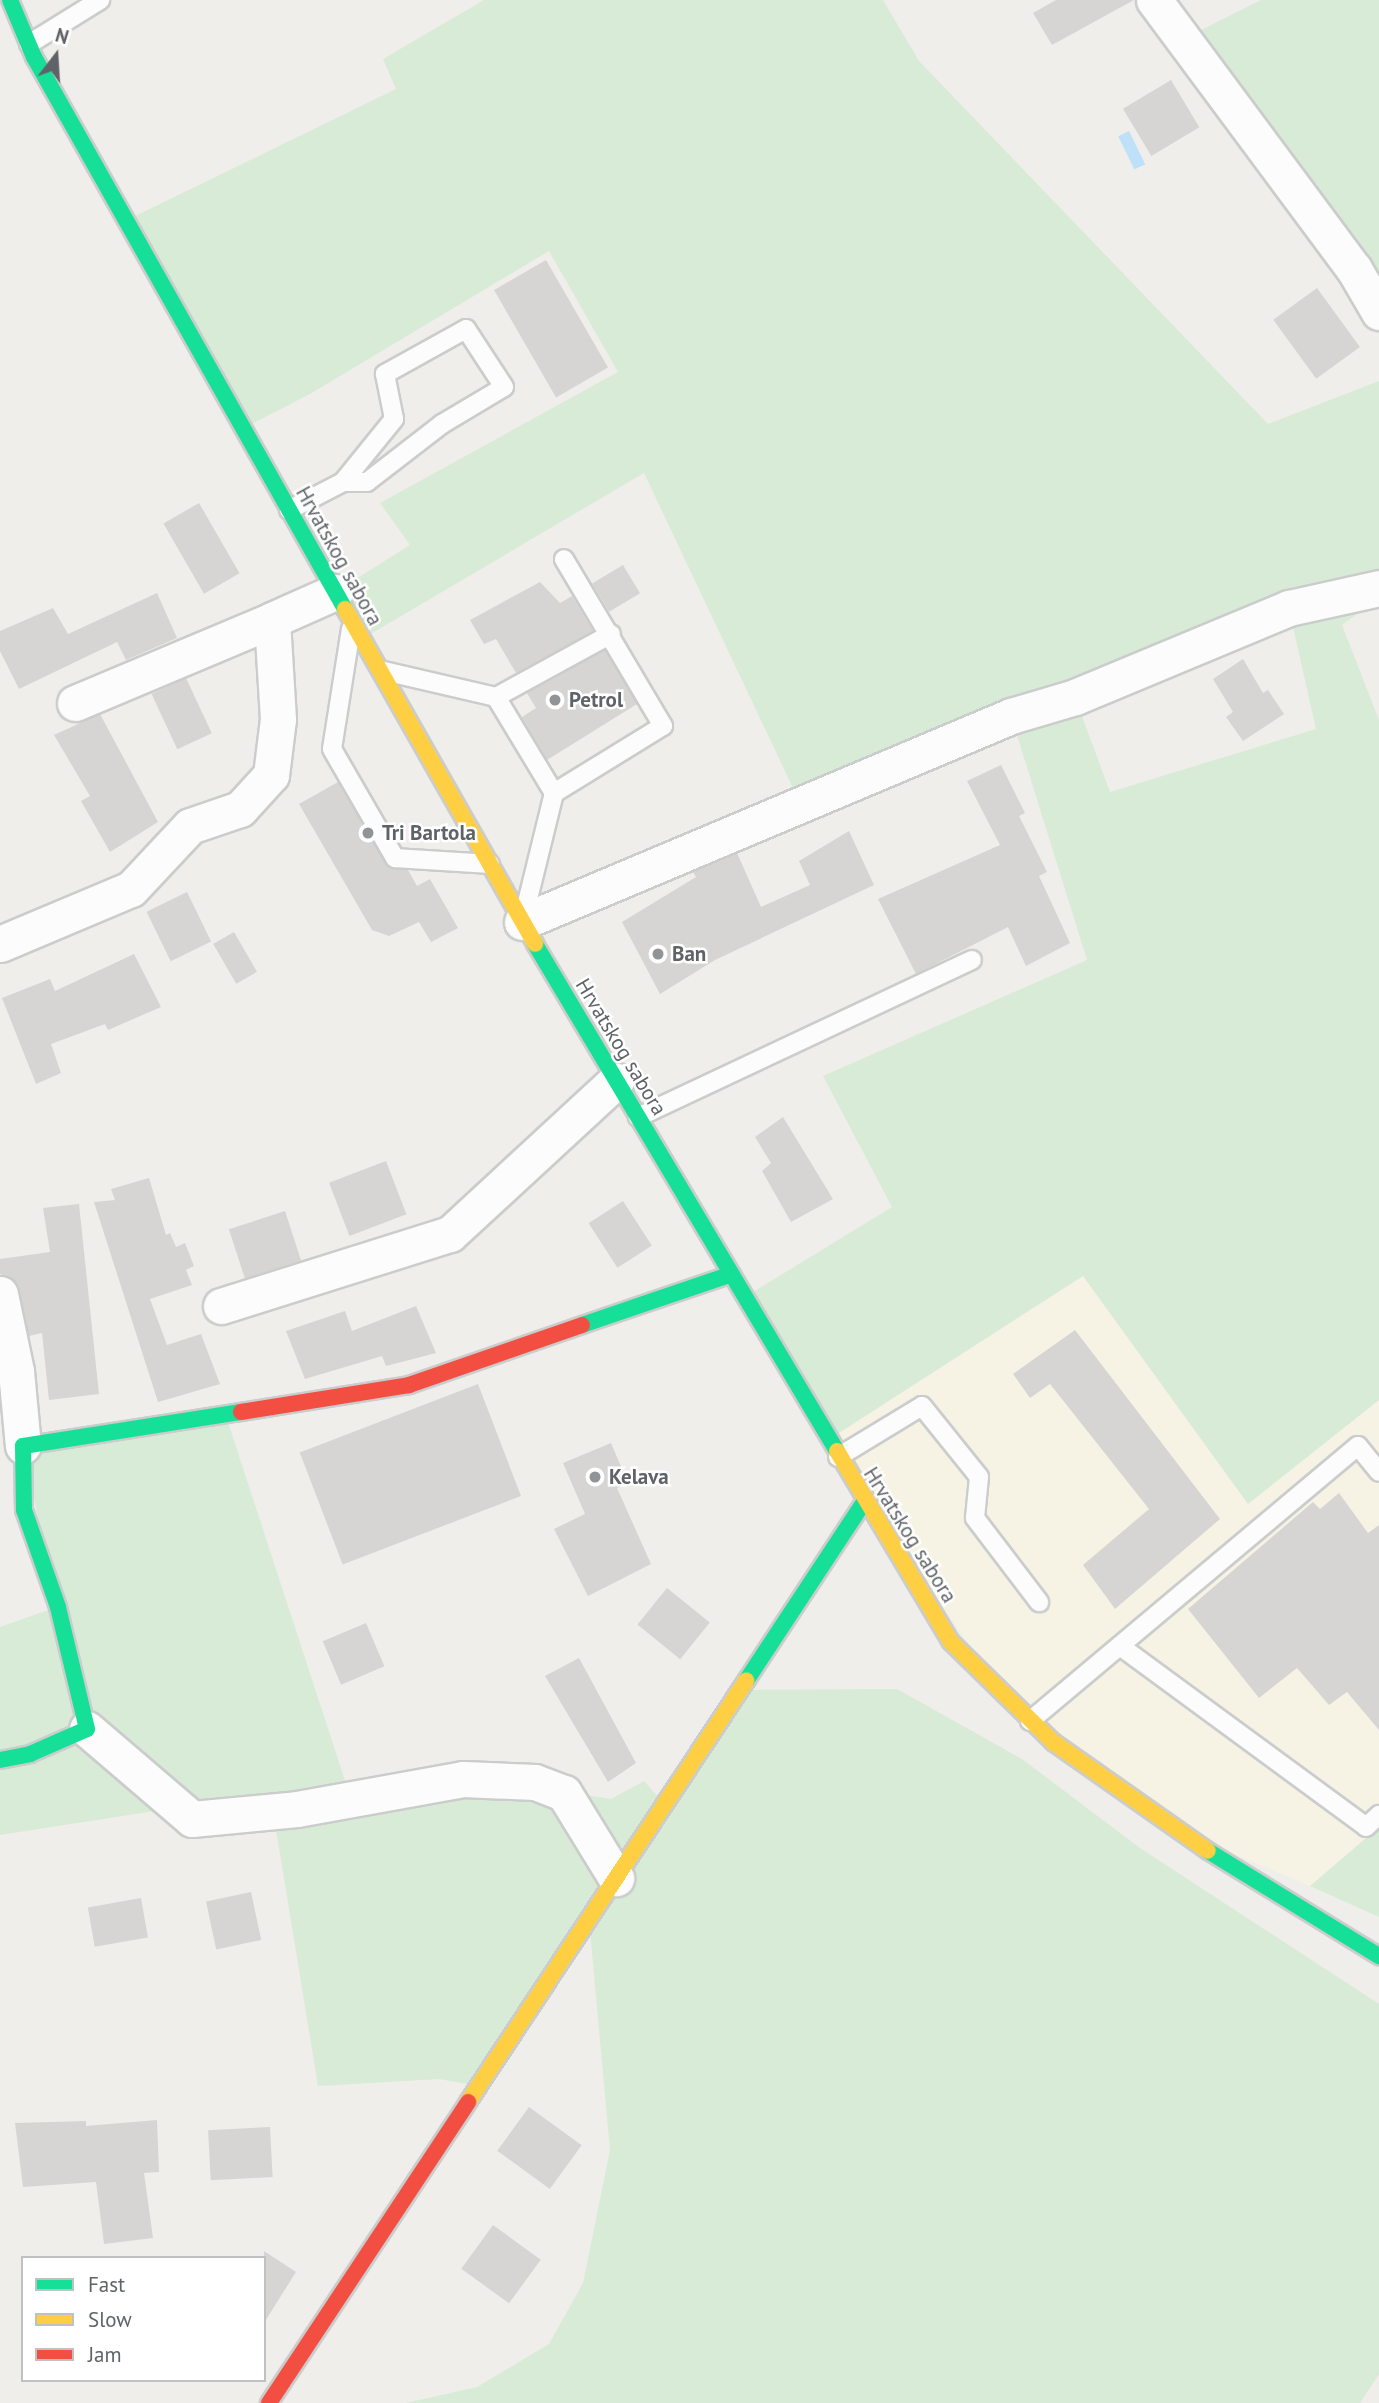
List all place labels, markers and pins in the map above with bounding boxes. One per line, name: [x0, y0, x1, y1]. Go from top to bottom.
place label: Petrol: [569, 687, 623, 713]
marker: Petrol: [547, 692, 563, 708]
place label: Tri Bartola: [382, 820, 476, 846]
marker: Tri Bartola: [360, 825, 376, 841]
place label: Ban: [672, 941, 706, 967]
marker: Ban: [650, 946, 666, 962]
place label: Kelava: [609, 1464, 669, 1490]
marker: Kelava: [587, 1469, 603, 1485]

